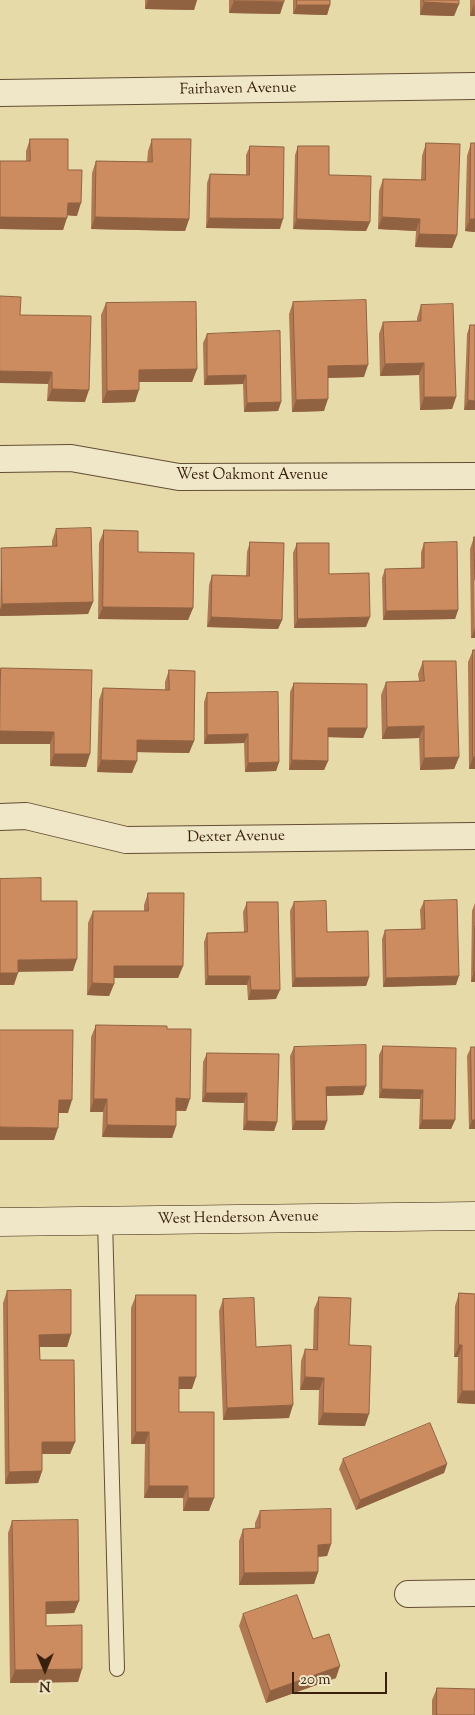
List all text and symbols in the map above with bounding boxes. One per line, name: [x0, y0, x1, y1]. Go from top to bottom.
street label: Fairhaven Avenue: [179, 80, 297, 100]
street label: West Oakmont Avenue: [176, 467, 328, 485]
street label: Dexter Avenue: [187, 828, 285, 848]
street label: West Henderson Avenue: [157, 1209, 319, 1229]
north arrow: [20, 1645, 70, 1695]
scale bar: [295, 1662, 390, 1694]
text: 20 m: [300, 1670, 331, 1691]
text: N: [39, 1675, 51, 1695]

